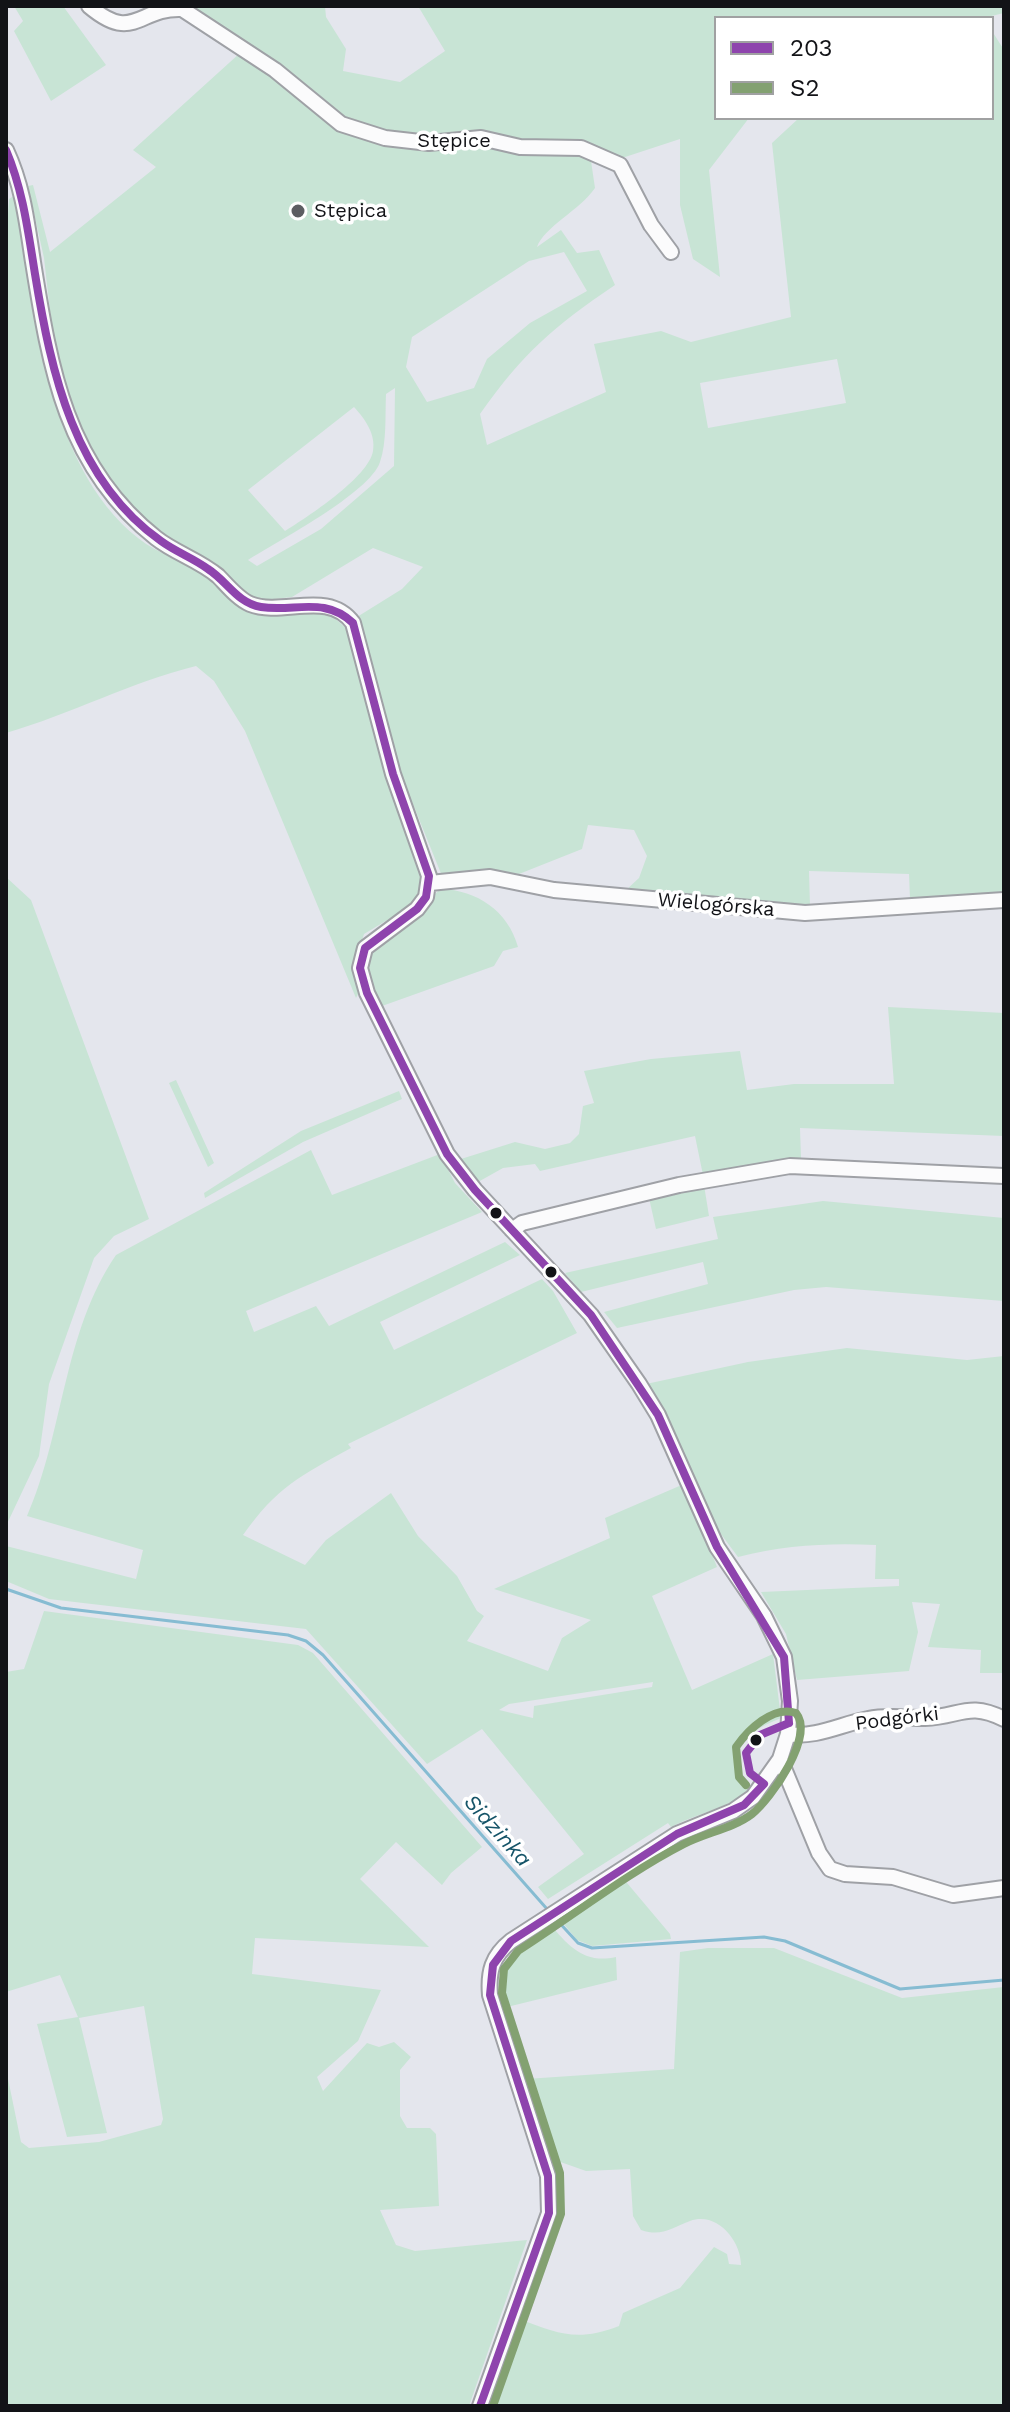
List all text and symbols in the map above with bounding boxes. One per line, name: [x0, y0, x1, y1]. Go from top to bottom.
legend: [714, 16, 994, 120]
text: 203: [790, 34, 832, 62]
text: S2: [790, 74, 819, 102]
street label: Stępice: [417, 129, 491, 153]
place label: Stępica: [314, 199, 387, 223]
marker: Stępica: [289, 202, 307, 220]
street label: Wielogórska: [656, 888, 776, 922]
unlabelled marker: [488, 1205, 504, 1221]
unlabelled marker: [543, 1264, 559, 1280]
street label: Podgórki: [854, 1702, 940, 1736]
unlabelled marker: [748, 1732, 764, 1748]
water label: Sidzinka: [458, 1789, 536, 1873]

